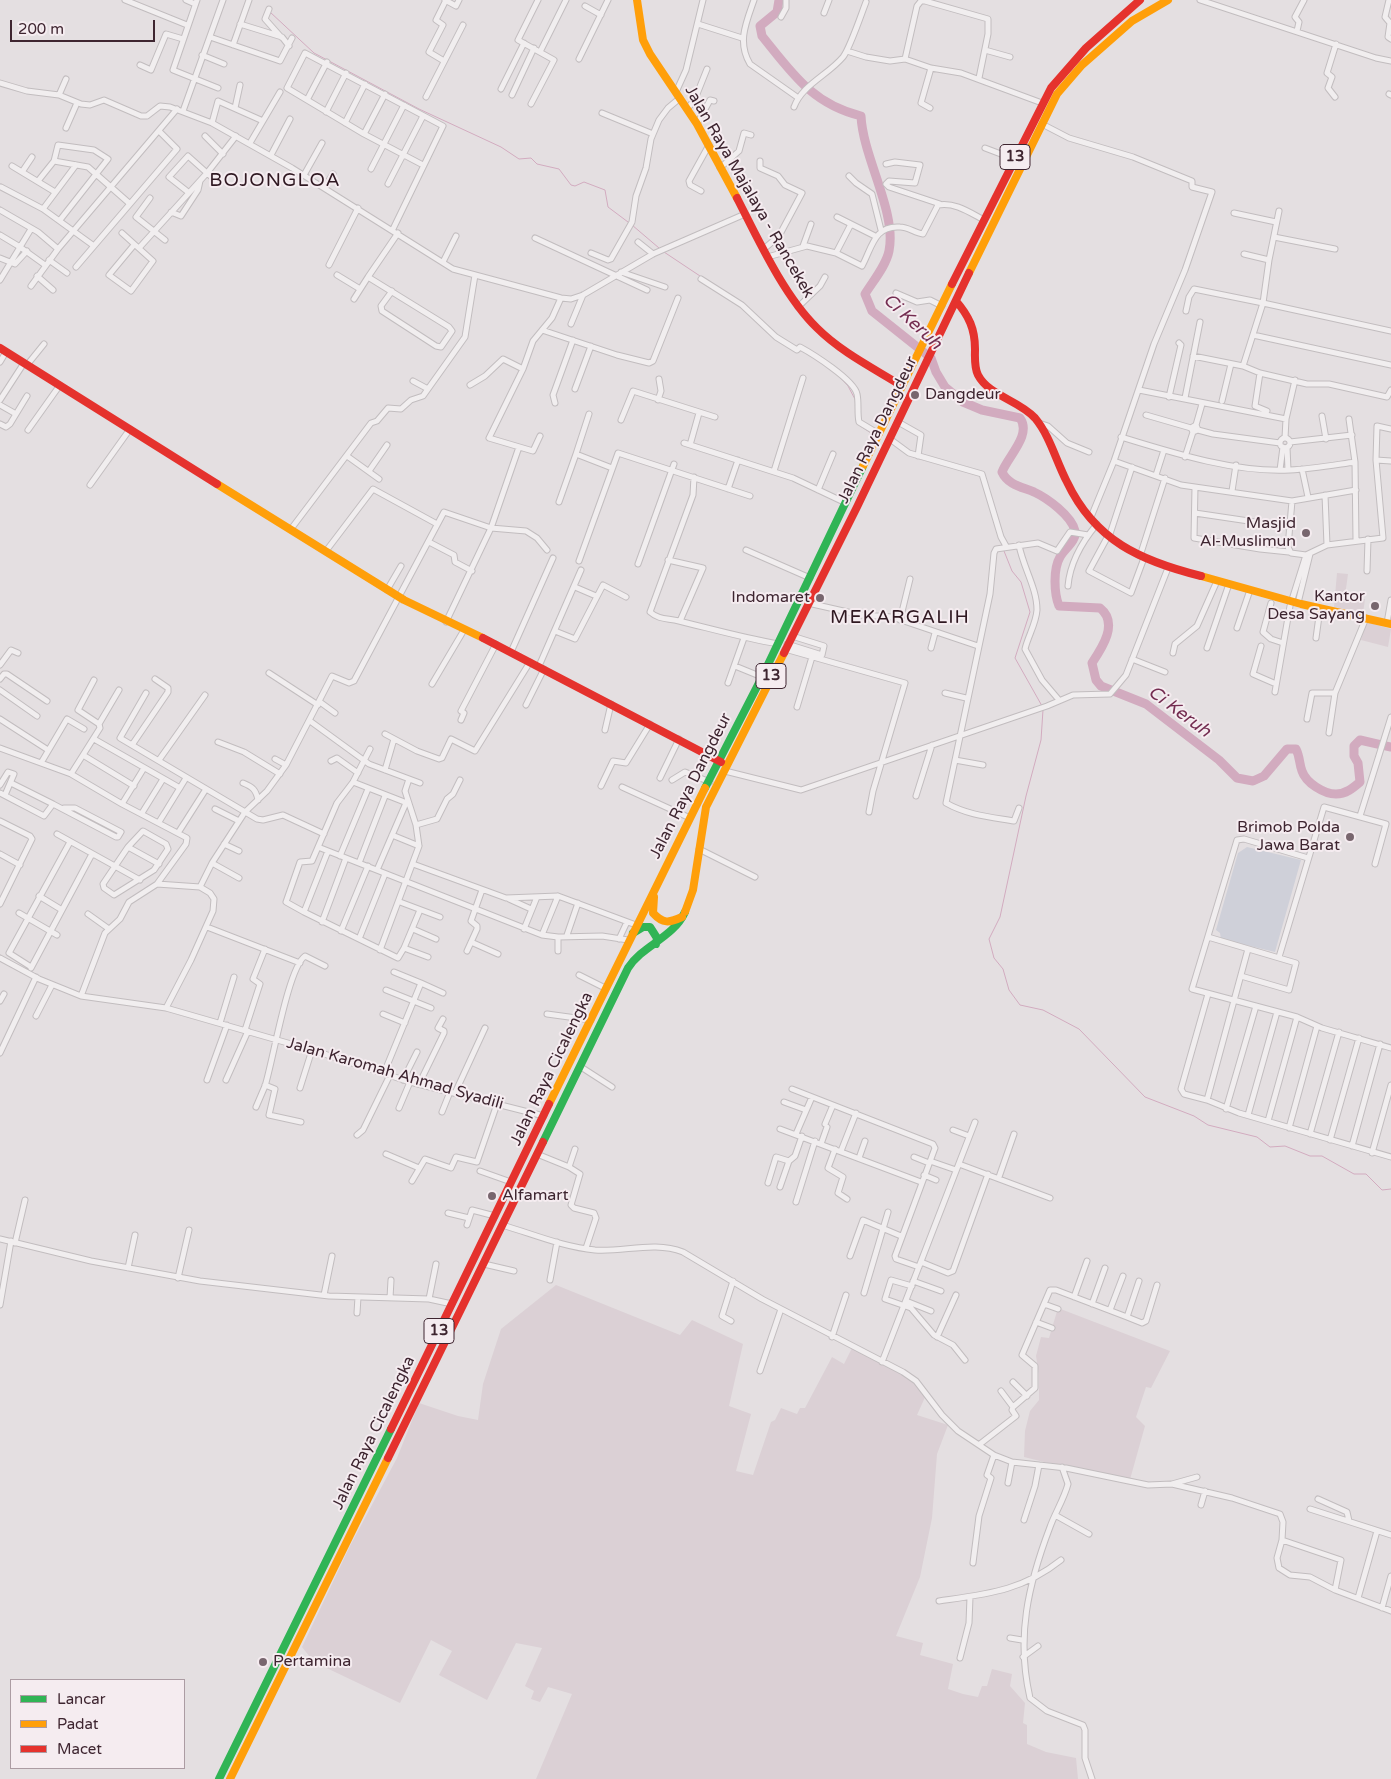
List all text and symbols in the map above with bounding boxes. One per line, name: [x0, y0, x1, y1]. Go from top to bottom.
scale bar: [12, 10, 158, 42]
text: 200 m: [18, 20, 64, 38]
street label: Jalan Raya Majalaya - Rancekek: [680, 82, 818, 302]
road number: 13: [1000, 144, 1030, 170]
district label: BOJONGLOA: [208, 170, 342, 192]
water label: Ci Keruh: [878, 289, 946, 355]
street label: Jalan Raya Dangdeur: [834, 353, 922, 507]
place label: Dangdeur: [925, 385, 1001, 405]
marker: Dangdeur: [909, 389, 921, 401]
place label: Masjid Al-Muslimun: [1200, 514, 1296, 552]
marker: Masjid Al-Muslimun: [1300, 527, 1312, 539]
place label: Kantor Desa Sayang: [1267, 587, 1365, 625]
place label: Indomaret: [731, 588, 810, 608]
marker: Indomaret: [814, 592, 826, 604]
marker: Kantor Desa Sayang: [1369, 600, 1381, 612]
district label: MEKARGALIH: [829, 607, 971, 629]
road number: 13: [756, 664, 786, 688]
water label: Ci Keruh: [1143, 681, 1215, 743]
street label: Jalan Raya Dangdeur: [646, 710, 736, 862]
place label: Brimob Polda Jawa Barat: [1237, 818, 1340, 856]
marker: Brimob Polda Jawa Barat: [1344, 831, 1356, 843]
street label: Jalan Raya Cicalengka: [506, 989, 598, 1149]
street label: Jalan Karomah Ahmad Syadili: [284, 1034, 506, 1114]
place label: Alfamart: [502, 1186, 569, 1206]
marker: Alfamart: [486, 1190, 498, 1202]
road number: 13: [424, 1318, 454, 1344]
street label: Jalan Raya Cicalengka: [328, 1353, 420, 1513]
place label: Pertamina: [273, 1652, 351, 1672]
marker: Pertamina: [257, 1656, 269, 1668]
legend: [10, 1679, 185, 1769]
text: Lancar: [57, 1690, 105, 1708]
text: Padat: [57, 1715, 99, 1733]
text: Macet: [57, 1740, 102, 1758]

